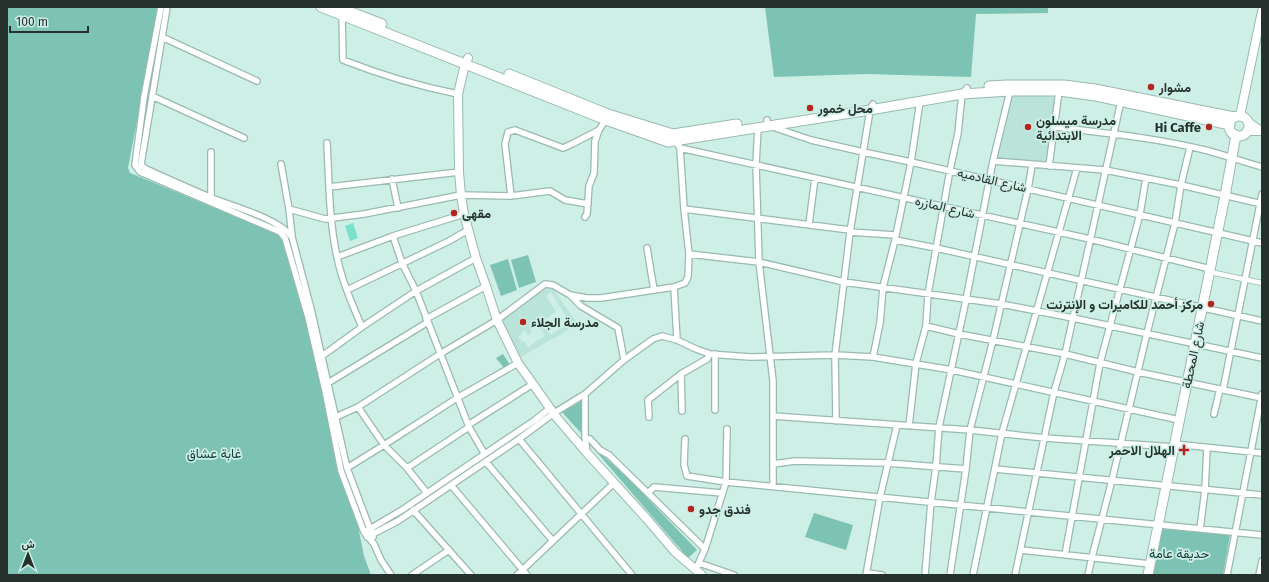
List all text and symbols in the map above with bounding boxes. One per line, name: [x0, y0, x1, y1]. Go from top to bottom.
scale bar: [10, 8, 88, 34]
text: 100 m: [16, 15, 48, 29]
place label: مشوار: [1158, 80, 1191, 96]
marker: مشوار: [1146, 82, 1156, 92]
place label: محل خمور: [817, 101, 873, 117]
marker: محل خمور: [805, 103, 815, 113]
place label: مدرسة ميسلون الابتدائية: [1036, 113, 1116, 143]
place label: Hi Caffe: [1155, 120, 1201, 135]
marker: مدرسة ميسلون الابتدائية: [1023, 122, 1033, 132]
marker: Hi Caffe: [1204, 122, 1214, 132]
street label: شارع القادميه: [955, 165, 1028, 197]
street label: شارع المازره: [913, 193, 976, 223]
place label: مقهى: [462, 206, 491, 222]
marker: مقهى: [449, 208, 459, 218]
place label: مركز أحمد للكاميرات و الإنترنت: [1046, 297, 1203, 314]
marker: مركز أحمد للكاميرات و الإنترنت: [1206, 299, 1216, 309]
place label: مدرسة الجلاء: [531, 315, 599, 331]
marker: مدرسة الجلاء: [518, 317, 528, 327]
street label: شارع المحطة: [1179, 320, 1209, 390]
place label: الهلال الاحمر: [1108, 443, 1175, 459]
marker: الهلال الاحمر: [1178, 444, 1190, 456]
park label: غابة عشاق: [187, 446, 241, 462]
place label: فندق جدو: [699, 502, 751, 518]
marker: فندق جدو: [686, 504, 696, 514]
north arrow: [8, 534, 48, 574]
text: ش: [21, 538, 35, 551]
park label: حديقة عامة: [1149, 546, 1209, 561]

